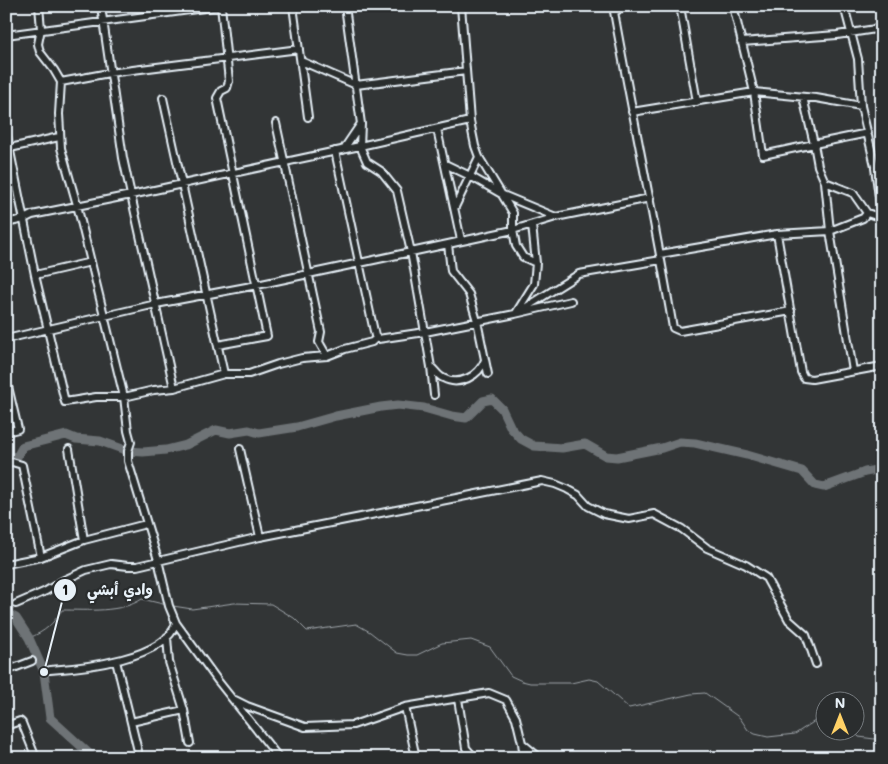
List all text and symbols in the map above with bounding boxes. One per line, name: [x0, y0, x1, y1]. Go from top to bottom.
callout: وادي أبشي: [52, 575, 163, 605]
text: 1: [62, 579, 68, 599]
text: وادي أبشي: [87, 579, 153, 604]
north arrow: [816, 692, 866, 742]
text: N: [835, 693, 845, 712]

